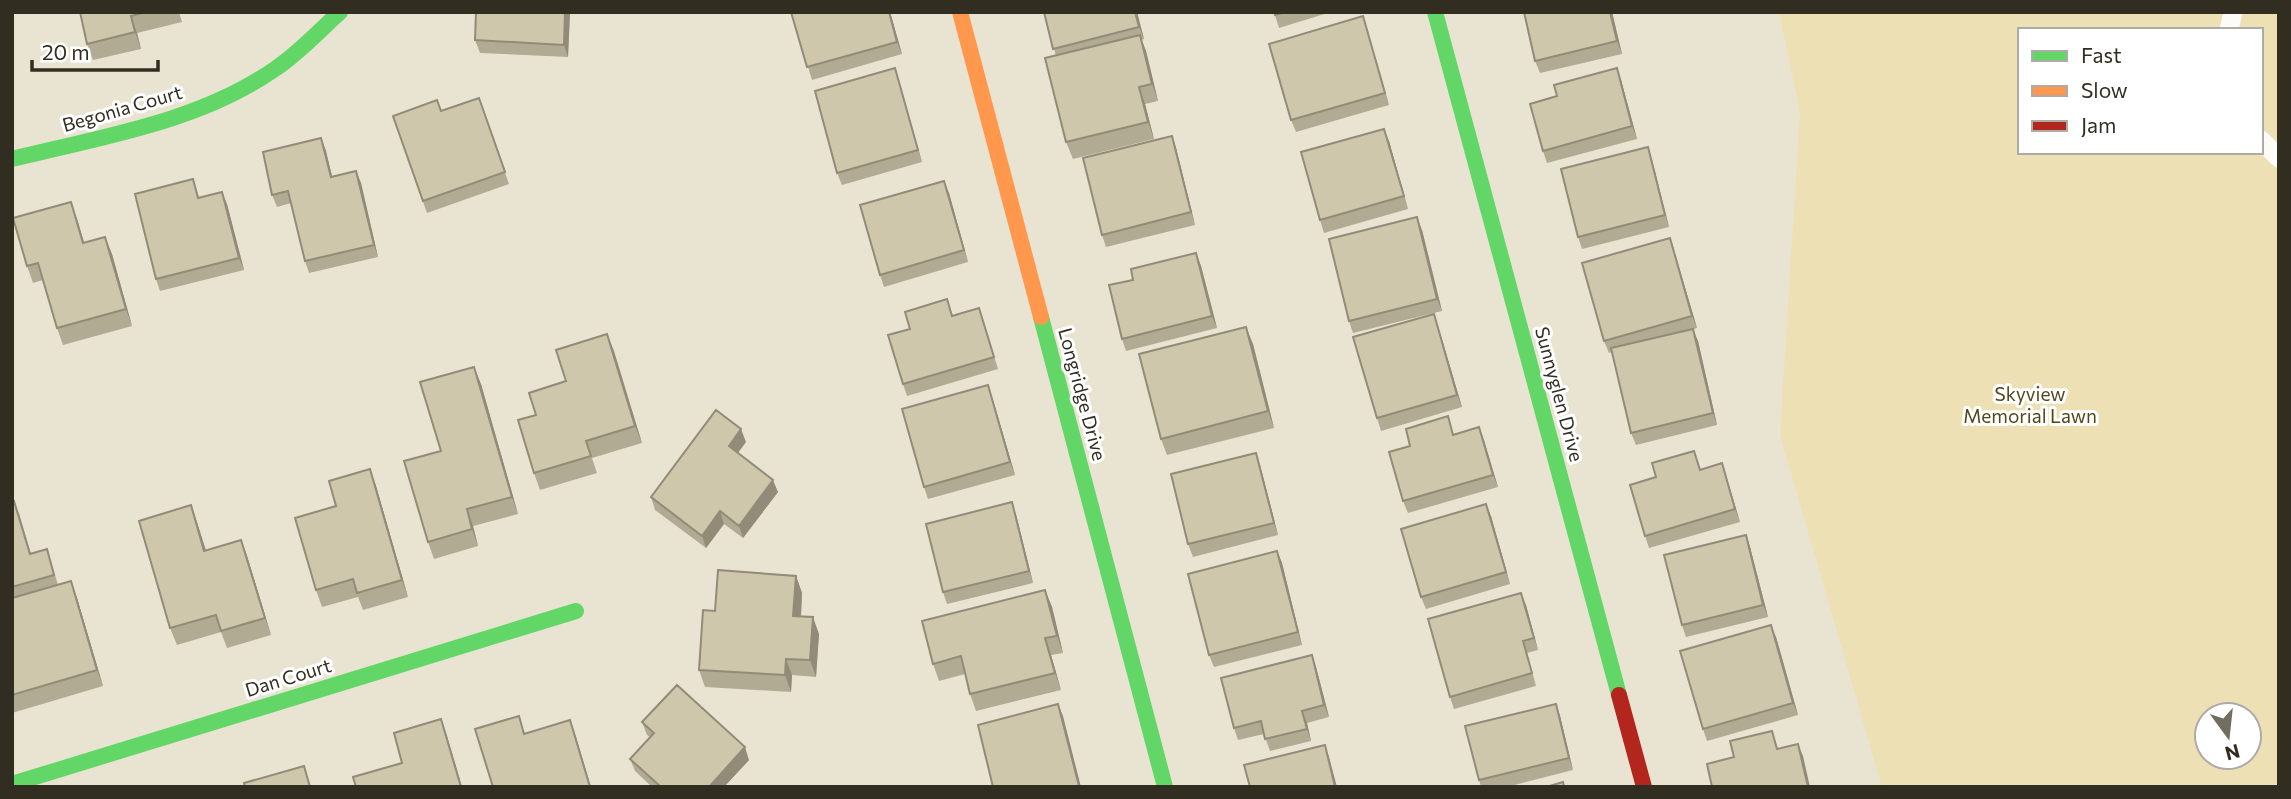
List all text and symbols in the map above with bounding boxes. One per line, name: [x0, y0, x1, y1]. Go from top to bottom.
scale bar: [32, 28, 158, 72]
legend: [2018, 28, 2263, 154]
text: 20 m: [42, 39, 90, 64]
text: Fast: [2081, 42, 2122, 67]
text: Slow: [2081, 77, 2128, 102]
street label: Begonia Court: [59, 80, 185, 136]
text: Jam: [2081, 112, 2116, 137]
street label: Sunnyglen Drive: [1531, 324, 1589, 464]
street label: Longridge Drive: [1054, 325, 1112, 463]
park label: Skyview Memorial Lawn: [1963, 382, 2097, 427]
street label: Dan Court: [242, 653, 334, 701]
north arrow: [2193, 701, 2263, 771]
text: N: [2223, 740, 2242, 766]

